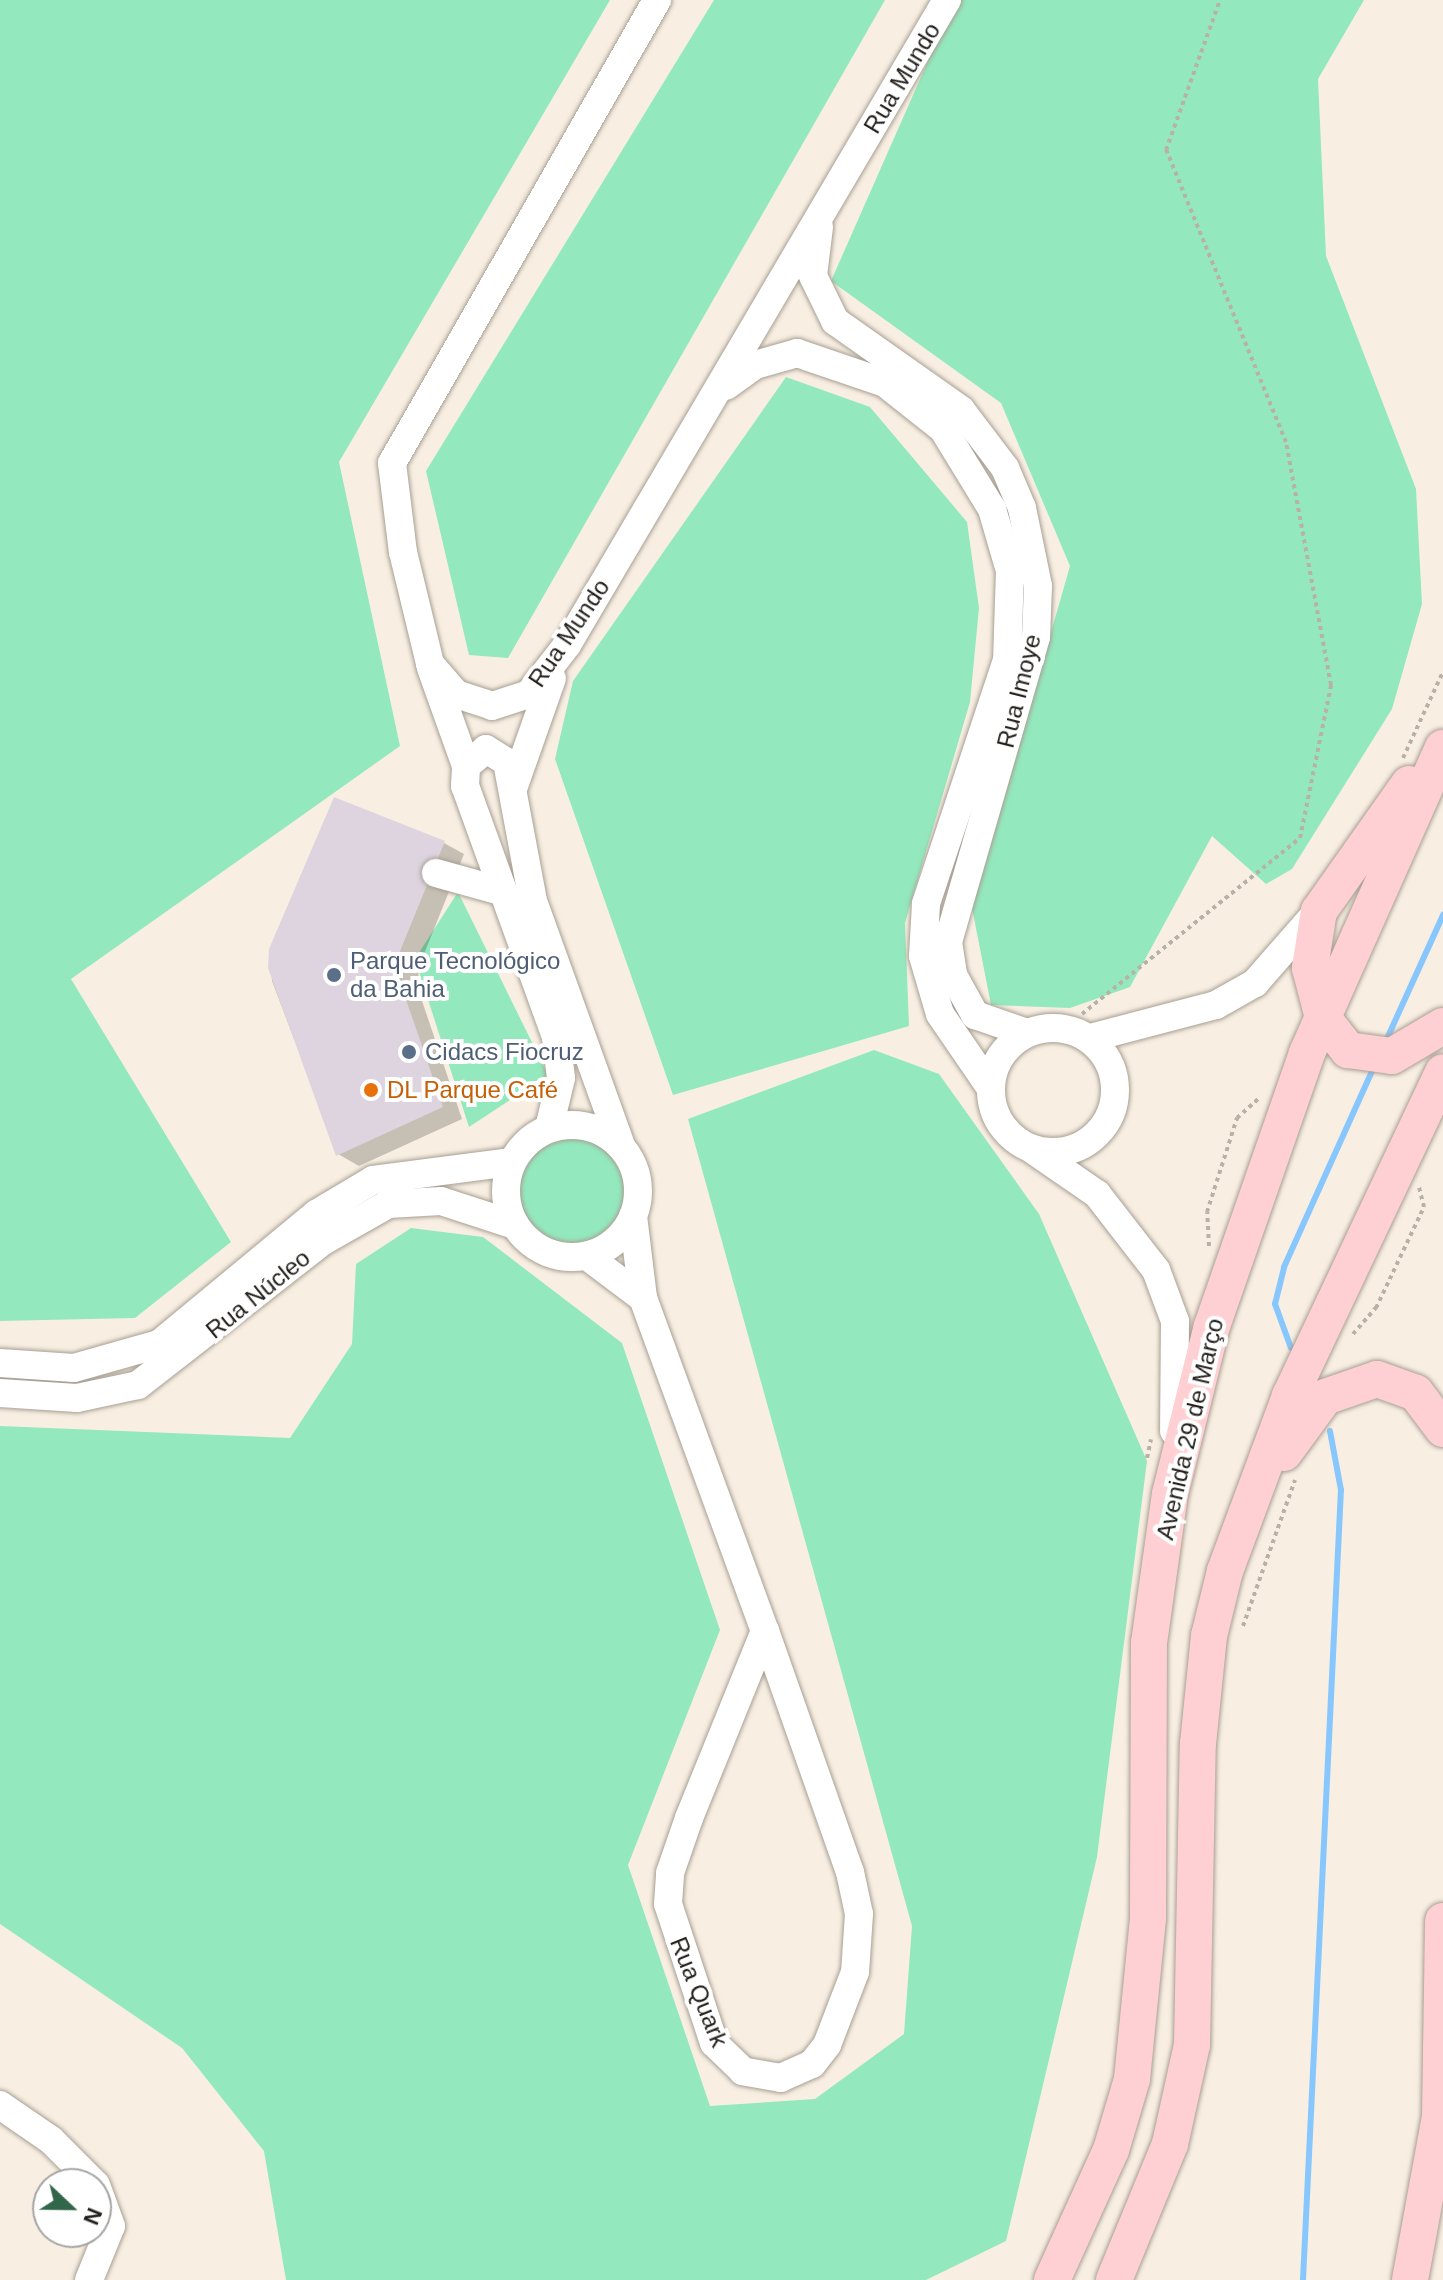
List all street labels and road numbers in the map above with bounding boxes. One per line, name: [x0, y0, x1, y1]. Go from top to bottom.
street label: Rua Mundo: [858, 17, 946, 139]
street label: Rua Mundo: [522, 574, 616, 692]
street label: Rua Imoye: [991, 631, 1047, 751]
street label: Rua Núcleo: [200, 1243, 316, 1345]
street label: Avenida 29 de Março: [1151, 1315, 1229, 1543]
street label: Rua Quark: [664, 1933, 734, 2051]

